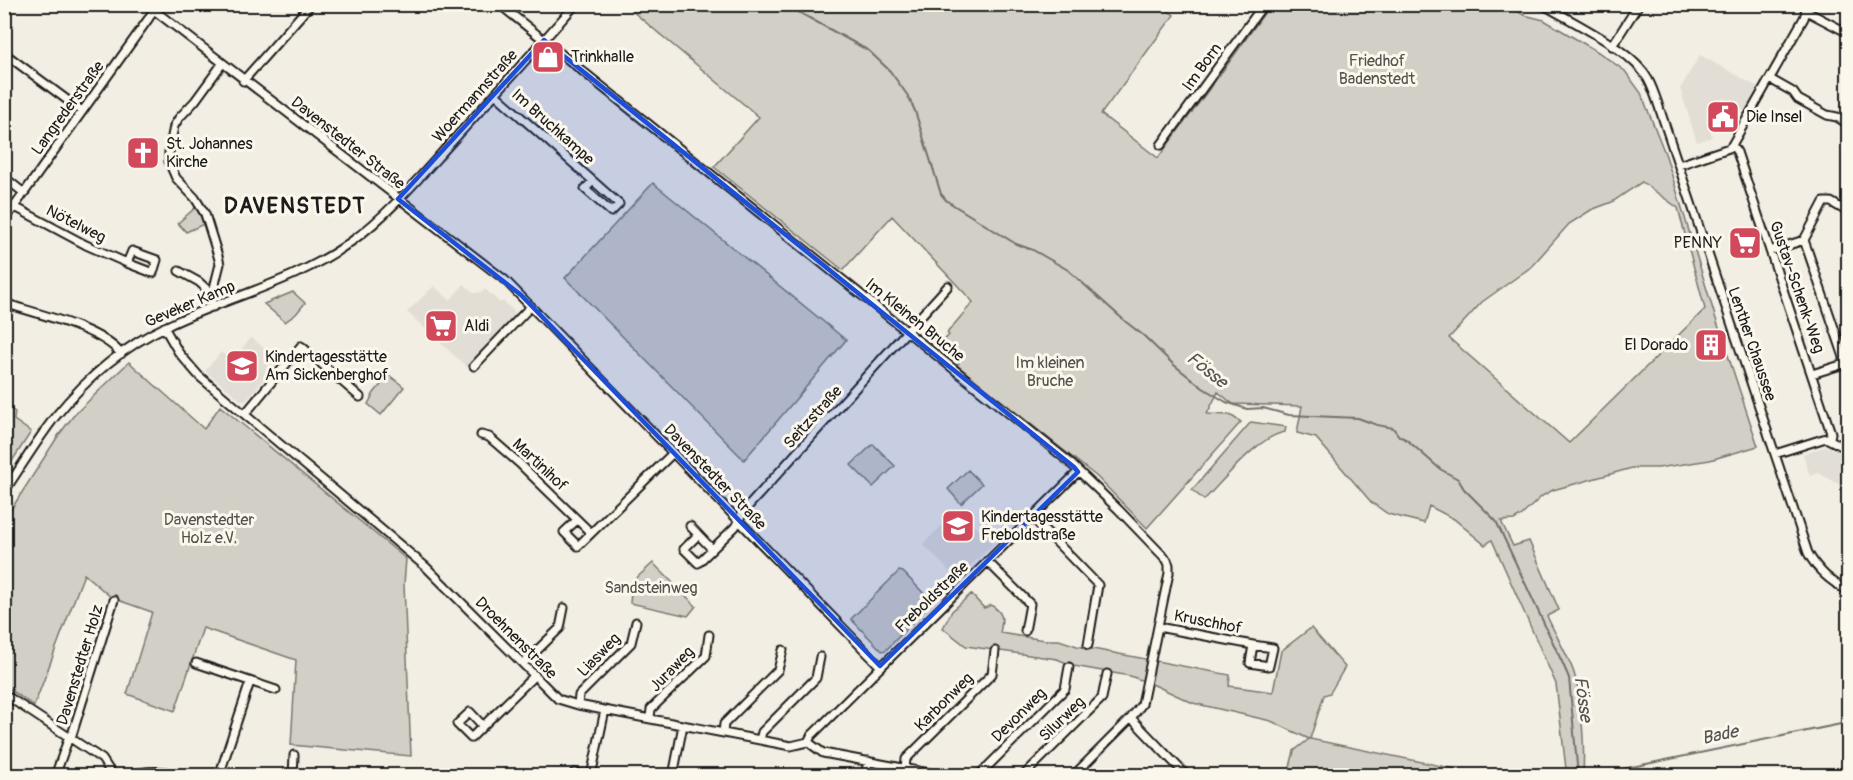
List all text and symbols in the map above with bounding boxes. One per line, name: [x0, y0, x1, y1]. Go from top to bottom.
shop icon: Trinkhalle: [530, 39, 566, 75]
street label: Im Born: [1178, 39, 1226, 95]
street label: Woermannstraße: [428, 45, 522, 147]
place label: Trinkhalle: [571, 47, 634, 67]
park label: Friedhof Badenstedt: [1339, 51, 1416, 89]
street label: Langrederstraße: [27, 57, 109, 159]
street label: Im Bruchkampe: [508, 85, 599, 169]
street label: Davenstedter Straße: [287, 92, 409, 194]
public building icon: Die Insel: [1705, 99, 1741, 135]
place label: Die Insel: [1746, 107, 1802, 127]
place label: St. Johannes Kirche: [166, 134, 253, 172]
church icon: St. Johannes Kirche: [125, 135, 161, 171]
district label: DAVENSTEDT: [224, 192, 366, 220]
street label: Nötelweg: [43, 200, 109, 248]
street label: Gustav-Schenk-Weg: [1765, 218, 1829, 356]
supermarket icon: PENNY: [1727, 225, 1763, 261]
place label: PENNY: [1674, 233, 1722, 253]
street label: Im Kleinen Bruche: [861, 274, 969, 366]
street label: Geveker Kamp: [142, 276, 238, 332]
street label: Lenther Chaussee: [1723, 284, 1781, 404]
supermarket icon: Aldi: [423, 308, 459, 344]
place label: Aldi: [464, 316, 489, 336]
building icon: El Dorado: [1693, 327, 1729, 363]
place label: El Dorado: [1625, 335, 1688, 355]
place label: Kindertagesstätte Am Sickenberghof: [265, 347, 389, 385]
water label: Fösse: [1182, 347, 1234, 395]
school or university icon: Kindertagesstätte Am Sickenberghof: [224, 348, 260, 384]
park label: Im kleinen Bruche: [1016, 353, 1084, 391]
street label: Seitzstraße: [779, 381, 847, 453]
street label: Davenstedter Straße: [659, 420, 771, 534]
street label: Martinihof: [508, 434, 572, 496]
place label: Kindertagesstätte Freboldstraße: [981, 507, 1103, 545]
school or university icon: Kindertagesstätte Freboldstraße: [940, 508, 976, 544]
park label: Davenstedter Holz e.V.: [164, 510, 254, 548]
street label: Freboldstraße: [891, 557, 973, 637]
park label: Sandsteinweg: [604, 578, 698, 598]
street label: Droehnenstraße: [471, 593, 561, 683]
street label: Davenstedter Holz: [52, 602, 108, 728]
street label: Kruschhof: [1172, 606, 1244, 638]
street label: Liasweg: [573, 629, 625, 681]
street label: Juraweg: [645, 642, 699, 696]
street label: Karbonweg: [910, 668, 978, 736]
water label: Fösse: [1568, 675, 1598, 725]
street label: Devonweg: [987, 683, 1051, 747]
street label: Silurweg: [1035, 692, 1089, 746]
water label: Bade: [1700, 720, 1742, 750]

